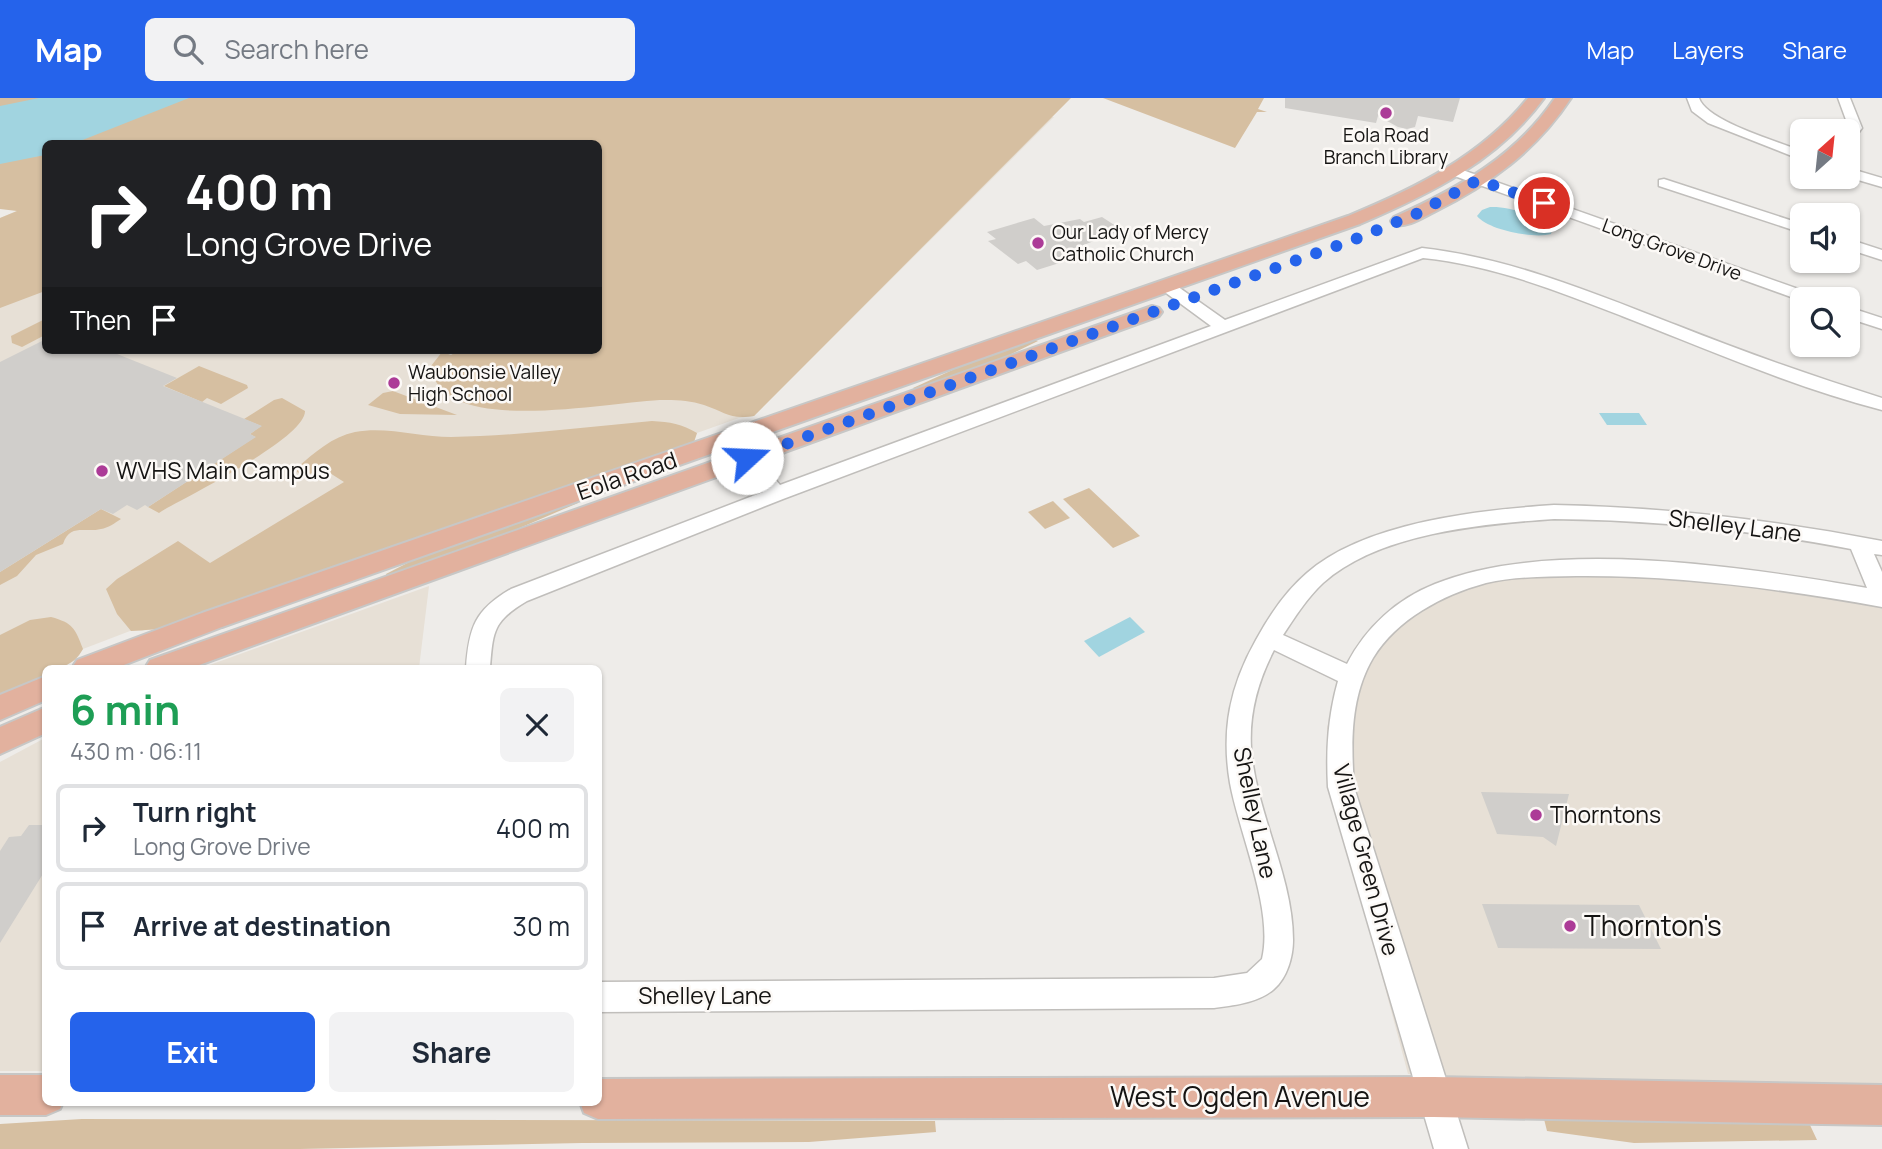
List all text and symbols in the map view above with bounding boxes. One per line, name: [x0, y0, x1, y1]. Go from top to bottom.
search box: [145, 18, 635, 81]
text: Map: [35, 27, 103, 72]
icon: search: [169, 30, 207, 68]
text: Search here: [225, 31, 369, 67]
text: Map: [1587, 33, 1634, 66]
text: Layers: [1672, 33, 1744, 66]
text: Share: [1782, 33, 1847, 66]
marker: Eola Road Branch Library: [1378, 105, 1394, 121]
north arrow: [1790, 119, 1860, 189]
map controls: [1790, 119, 1860, 357]
place label: Eola Road Branch Library: [1324, 122, 1448, 170]
text: 400 m: [185, 158, 333, 225]
icon: right: [70, 168, 161, 259]
pin: [1514, 173, 1574, 233]
icon: arrive: [1525, 184, 1563, 222]
button: sound: [1790, 203, 1860, 273]
street label: Long Grove Drive: [1599, 212, 1745, 286]
place label: Our Lady of Mercy Catholic Church: [1052, 219, 1209, 267]
text: Long Grove Drive: [185, 222, 432, 266]
marker: Our Lady of Mercy Catholic Church: [1030, 235, 1046, 251]
button: search: [1790, 287, 1860, 357]
icon: arrive: [145, 301, 183, 339]
text: Then: [70, 302, 131, 338]
place label: Waubonsie Valley High School: [408, 359, 561, 407]
marker: Waubonsie Valley High School: [386, 375, 402, 391]
position arrow: [710, 421, 784, 495]
street label: Eola Road: [572, 443, 681, 507]
place label: WVHS Main Campus: [116, 454, 330, 486]
marker: WVHS Main Campus: [94, 463, 110, 479]
street label: Shelley Lane: [1667, 501, 1803, 549]
text: 6 min: [70, 680, 180, 738]
button: close: [500, 688, 574, 762]
text: 430 m · 06:11: [70, 735, 202, 767]
street label: Shelley Lane: [1226, 744, 1286, 881]
street label: Village Green Drive: [1326, 761, 1408, 959]
text: Turn right: [133, 794, 257, 830]
place label: Thorntons: [1550, 798, 1661, 830]
marker: Thorntons: [1528, 807, 1544, 823]
icon: right: [74, 809, 112, 847]
text: 400 m: [496, 810, 570, 846]
text: Long Grove Drive: [133, 830, 311, 862]
place label: Thornton's: [1584, 906, 1722, 944]
icon: arrive: [74, 907, 112, 945]
text: Arrive at destination: [133, 908, 391, 944]
text: 30 m: [513, 908, 570, 944]
marker: Thornton's: [1562, 918, 1578, 934]
street label: Shelley Lane: [638, 979, 772, 1011]
button: Exit: [70, 1012, 315, 1092]
button: Share: [329, 1012, 574, 1092]
street label: West Ogden Avenue: [1110, 1077, 1370, 1115]

